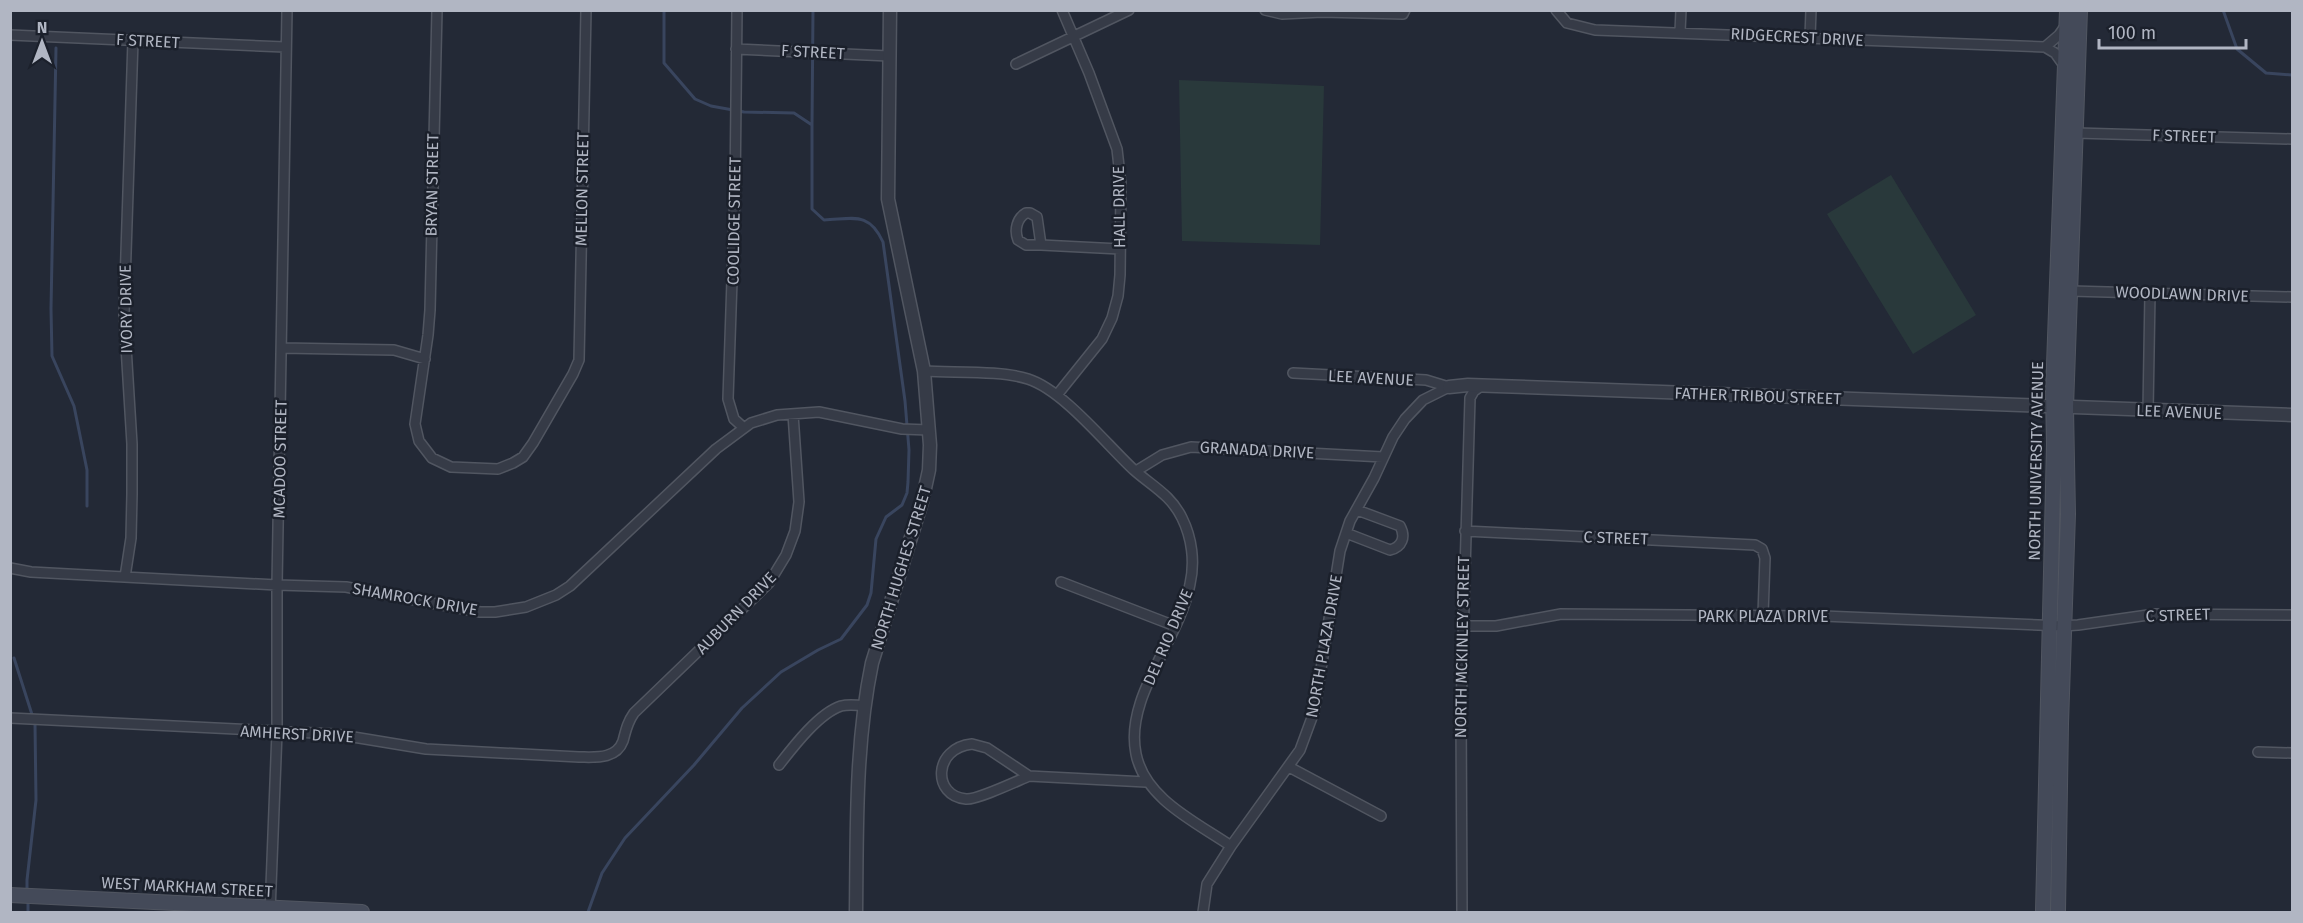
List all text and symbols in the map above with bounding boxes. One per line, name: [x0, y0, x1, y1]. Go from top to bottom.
north arrow: [12, 12, 72, 72]
scale bar: [2099, 12, 2246, 50]
text: N: [37, 18, 47, 37]
text: 100 m: [2108, 22, 2156, 44]
street label: RIDGECREST DRIVE: [1730, 24, 1864, 50]
street label: F STREET: [116, 30, 181, 52]
street label: F STREET: [781, 41, 846, 63]
street label: F STREET: [2152, 125, 2217, 147]
street label: MELLON STREET: [572, 131, 593, 246]
street label: BRYAN STREET: [422, 133, 442, 237]
street label: COOLIDGE STREET: [723, 156, 745, 285]
street label: HALL DRIVE: [1109, 166, 1129, 248]
street label: IVORY DRIVE: [116, 264, 136, 354]
street label: WOODLAWN DRIVE: [2115, 282, 2249, 306]
street label: NORTH UNIVERSITY AVENUE: [2025, 361, 2047, 561]
street label: LEE AVENUE: [1328, 366, 1414, 390]
street label: FATHER TRIBOU STREET: [1674, 384, 1843, 408]
street label: MCADOO STREET: [269, 399, 291, 519]
street label: LEE AVENUE: [2136, 401, 2222, 423]
street label: GRANADA DRIVE: [1199, 438, 1315, 462]
street label: NORTH HUGHES STREET: [867, 483, 935, 652]
street label: C STREET: [1583, 527, 1649, 549]
street label: NORTH MCKINLEY STREET: [1451, 555, 1473, 738]
street label: AUBURN DRIVE: [692, 568, 780, 658]
street label: NORTH PLAZA DRIVE: [1302, 573, 1346, 719]
street label: SHAMROCK DRIVE: [351, 579, 479, 619]
street label: DEL RIO DRIVE: [1139, 586, 1197, 688]
street label: C STREET: [2145, 604, 2211, 626]
street label: PARK PLAZA DRIVE: [1697, 607, 1829, 626]
street label: AMHERST DRIVE: [240, 722, 354, 746]
street label: WEST MARKHAM STREET: [101, 873, 274, 901]

